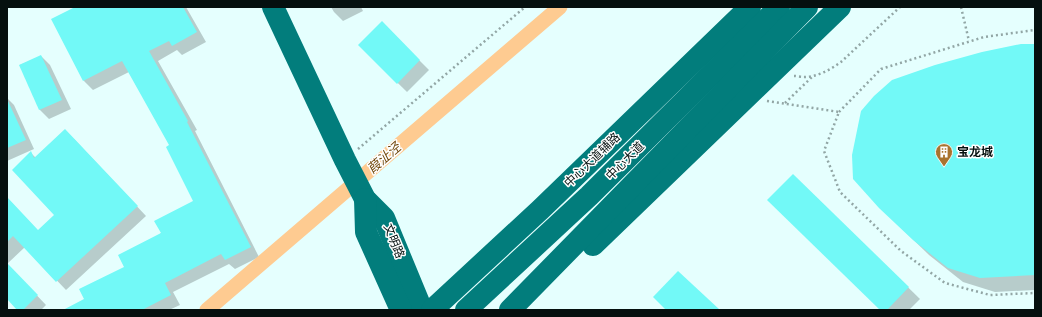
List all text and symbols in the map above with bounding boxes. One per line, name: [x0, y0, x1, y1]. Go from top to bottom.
street label: 中心大道辅路: [561, 129, 623, 191]
water label: 葭沚泾: [364, 137, 406, 177]
street label: 中心大道: [602, 138, 648, 184]
building icon: 宝龙城: [934, 142, 954, 167]
place label: 宝龙城: [957, 144, 993, 160]
street label: 文明路: [380, 221, 408, 261]

